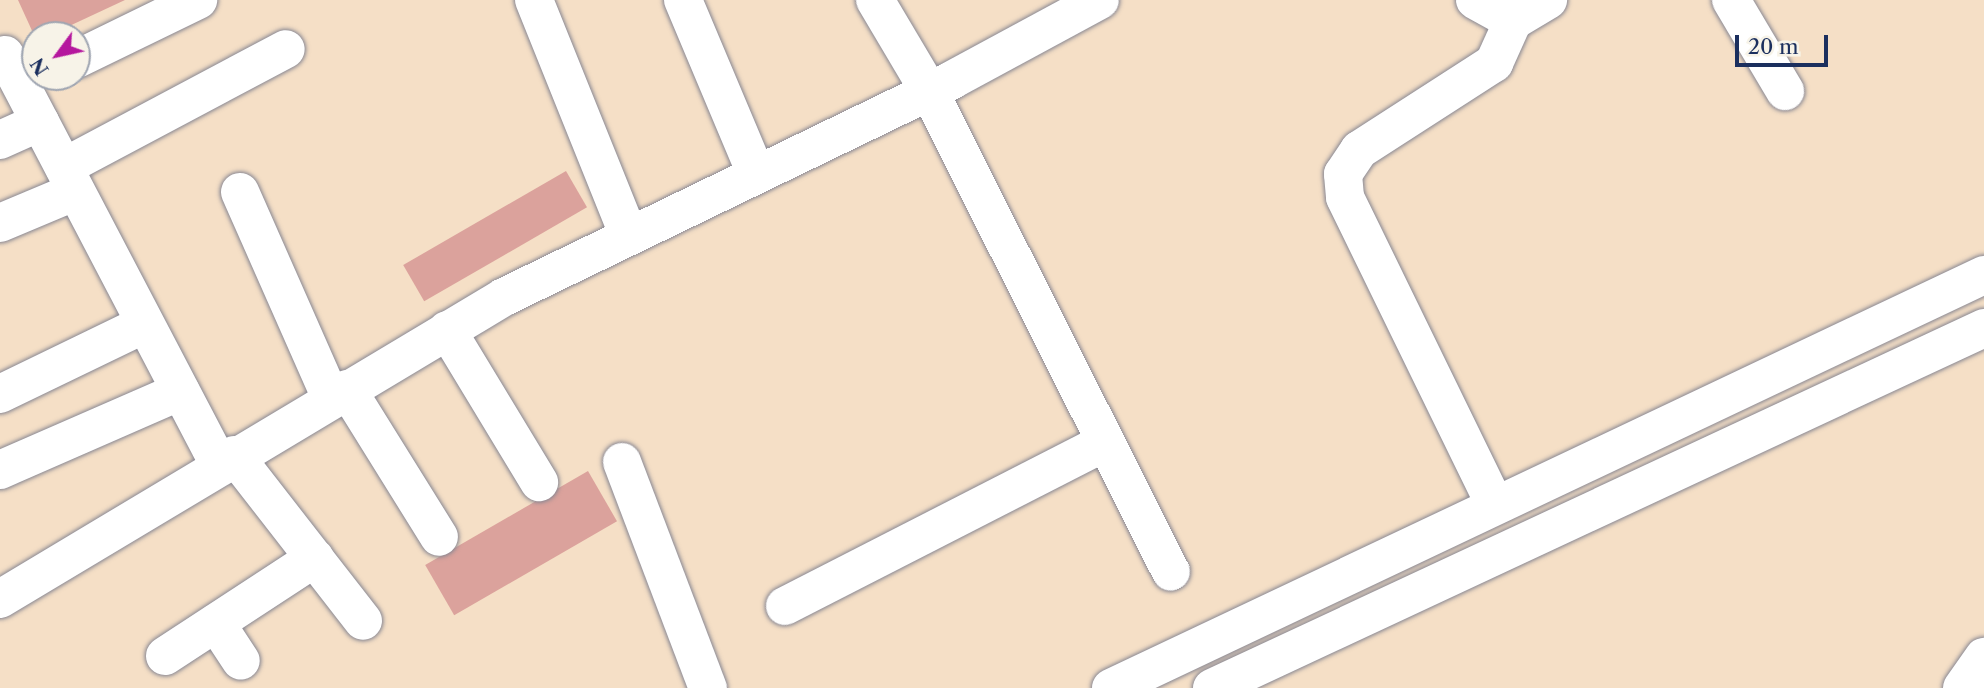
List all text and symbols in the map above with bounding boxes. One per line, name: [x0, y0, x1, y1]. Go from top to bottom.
north arrow: [21, 21, 91, 91]
scale bar: [1739, 21, 1832, 65]
text: 20 m: [1748, 34, 1799, 59]
text: N: [26, 53, 54, 80]

